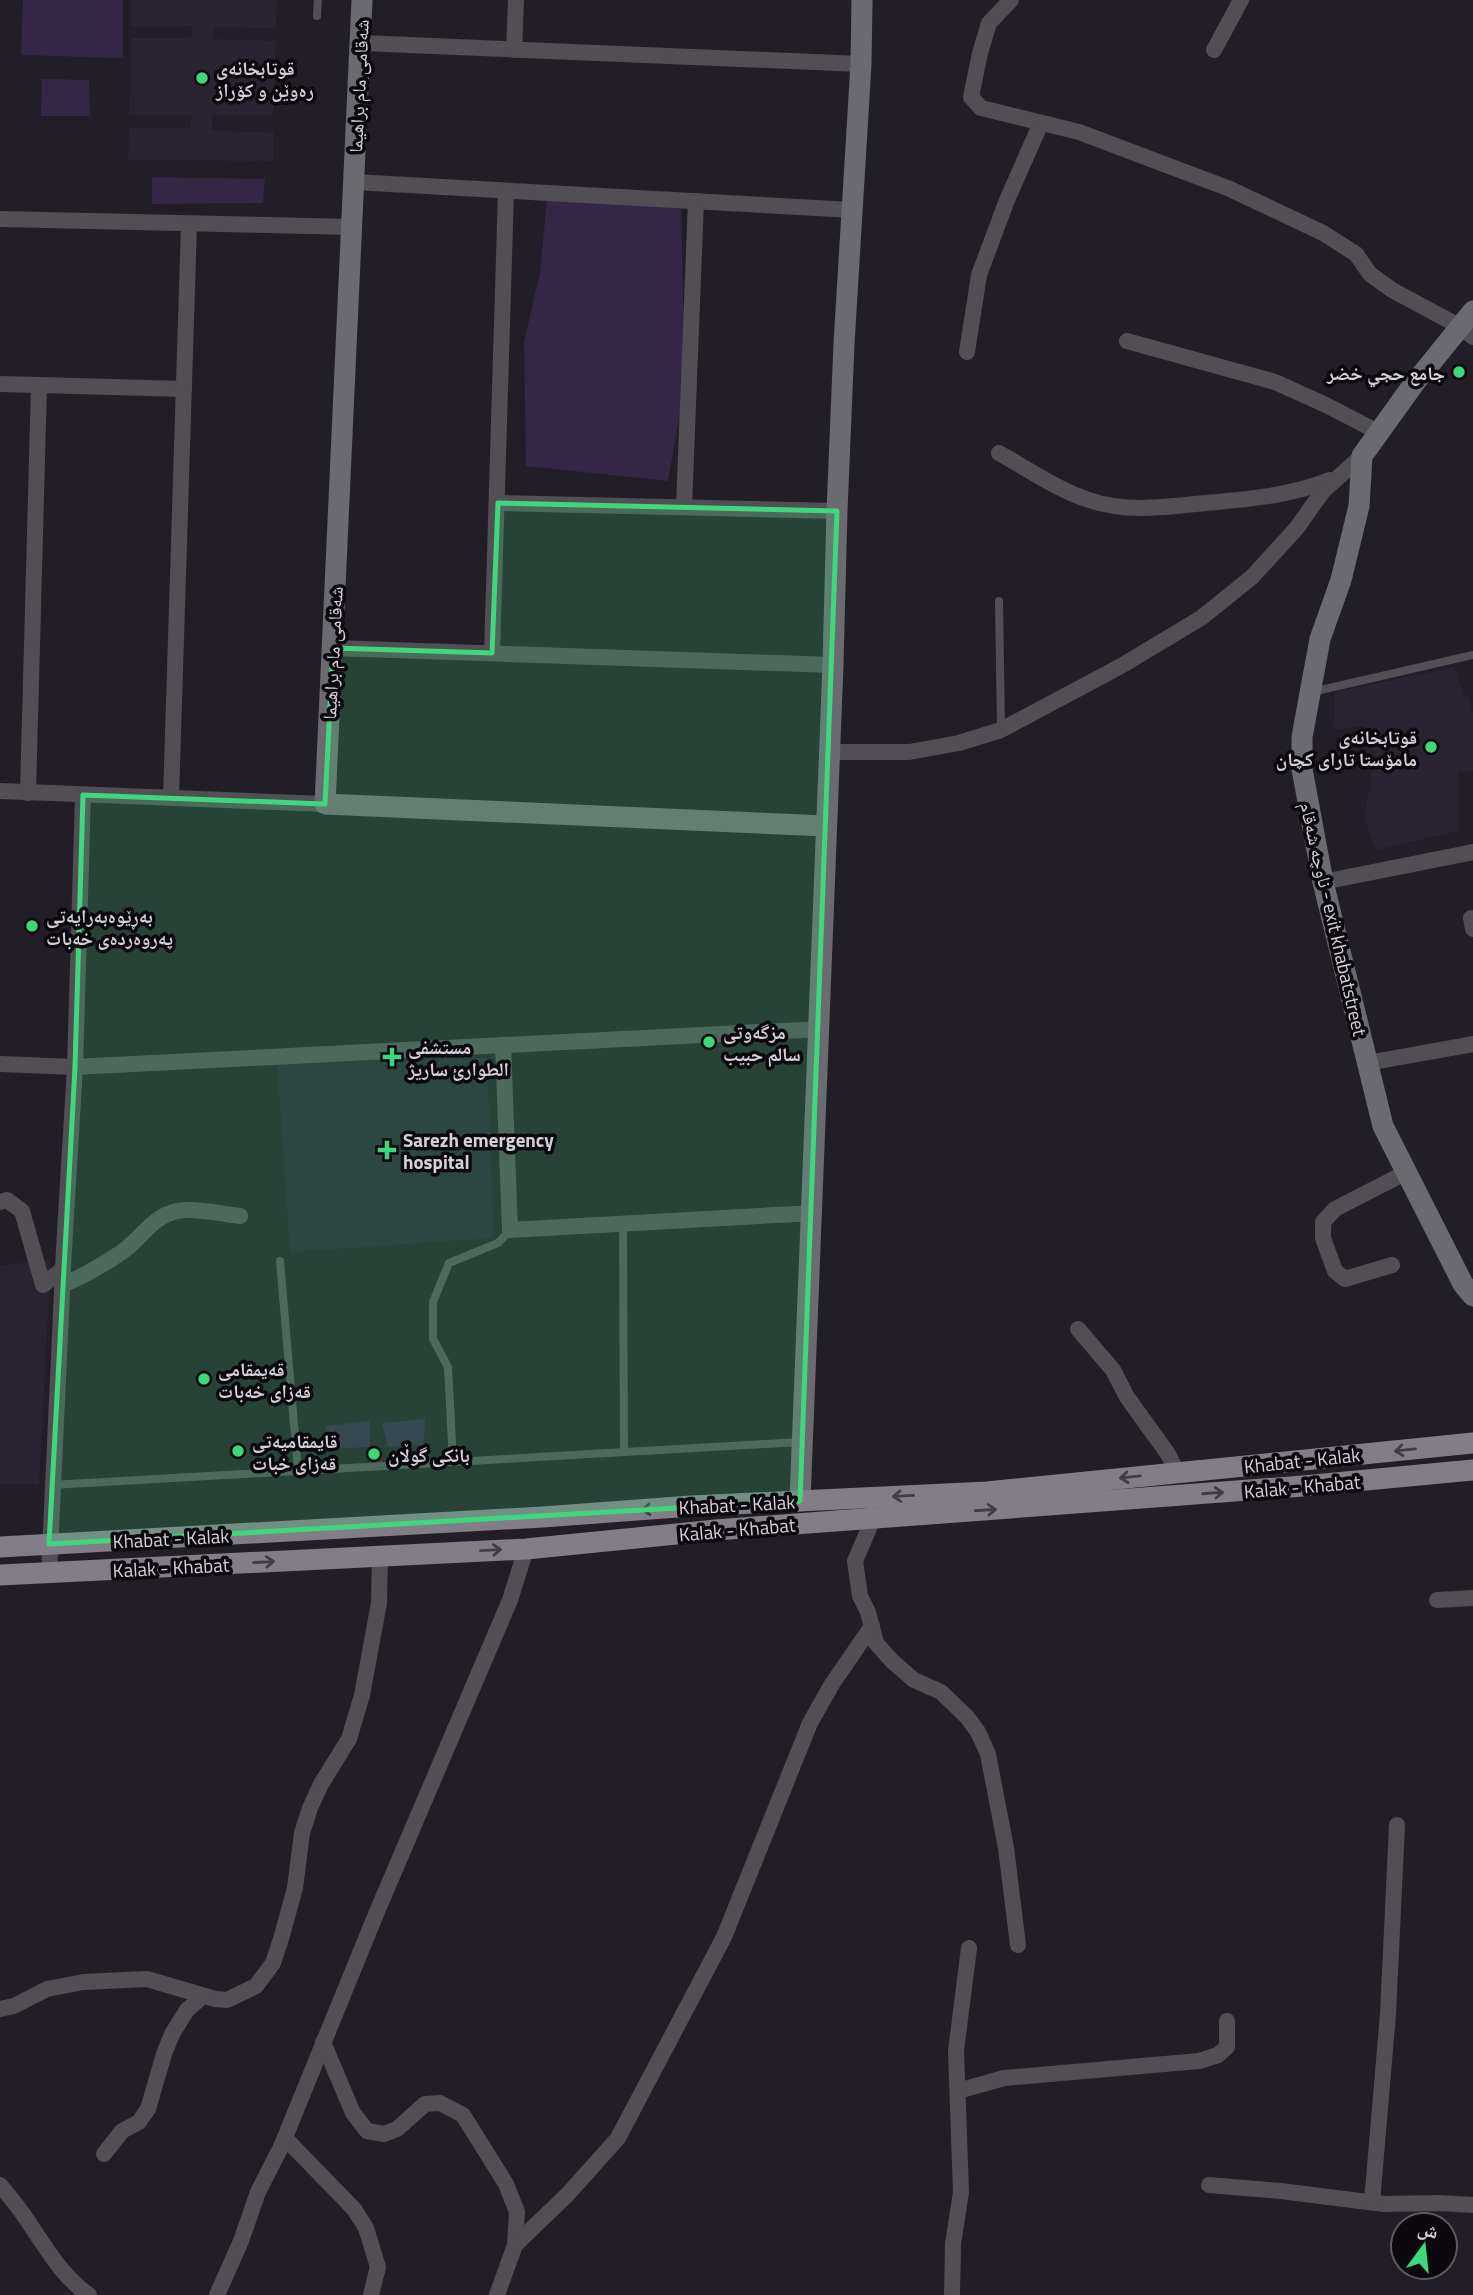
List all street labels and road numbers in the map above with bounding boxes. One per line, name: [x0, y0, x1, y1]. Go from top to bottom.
street label: شەقامی مام براهیما: [340, 19, 376, 153]
street label: شەقامی مام براهیما: [314, 586, 350, 720]
street label: ناوچە شەقام - exit khabatstreet: [1293, 799, 1375, 1039]
street label: Khabat - Kalak: [1242, 1439, 1362, 1481]
street label: Kalak - Khabat: [1243, 1466, 1362, 1506]
street label: Khabat - Kalak: [678, 1486, 796, 1522]
street label: Kalak - Khabat: [678, 1509, 797, 1549]
street label: Khabat - Kalak: [112, 1520, 230, 1556]
street label: Kalak - Khabat: [112, 1549, 230, 1585]

